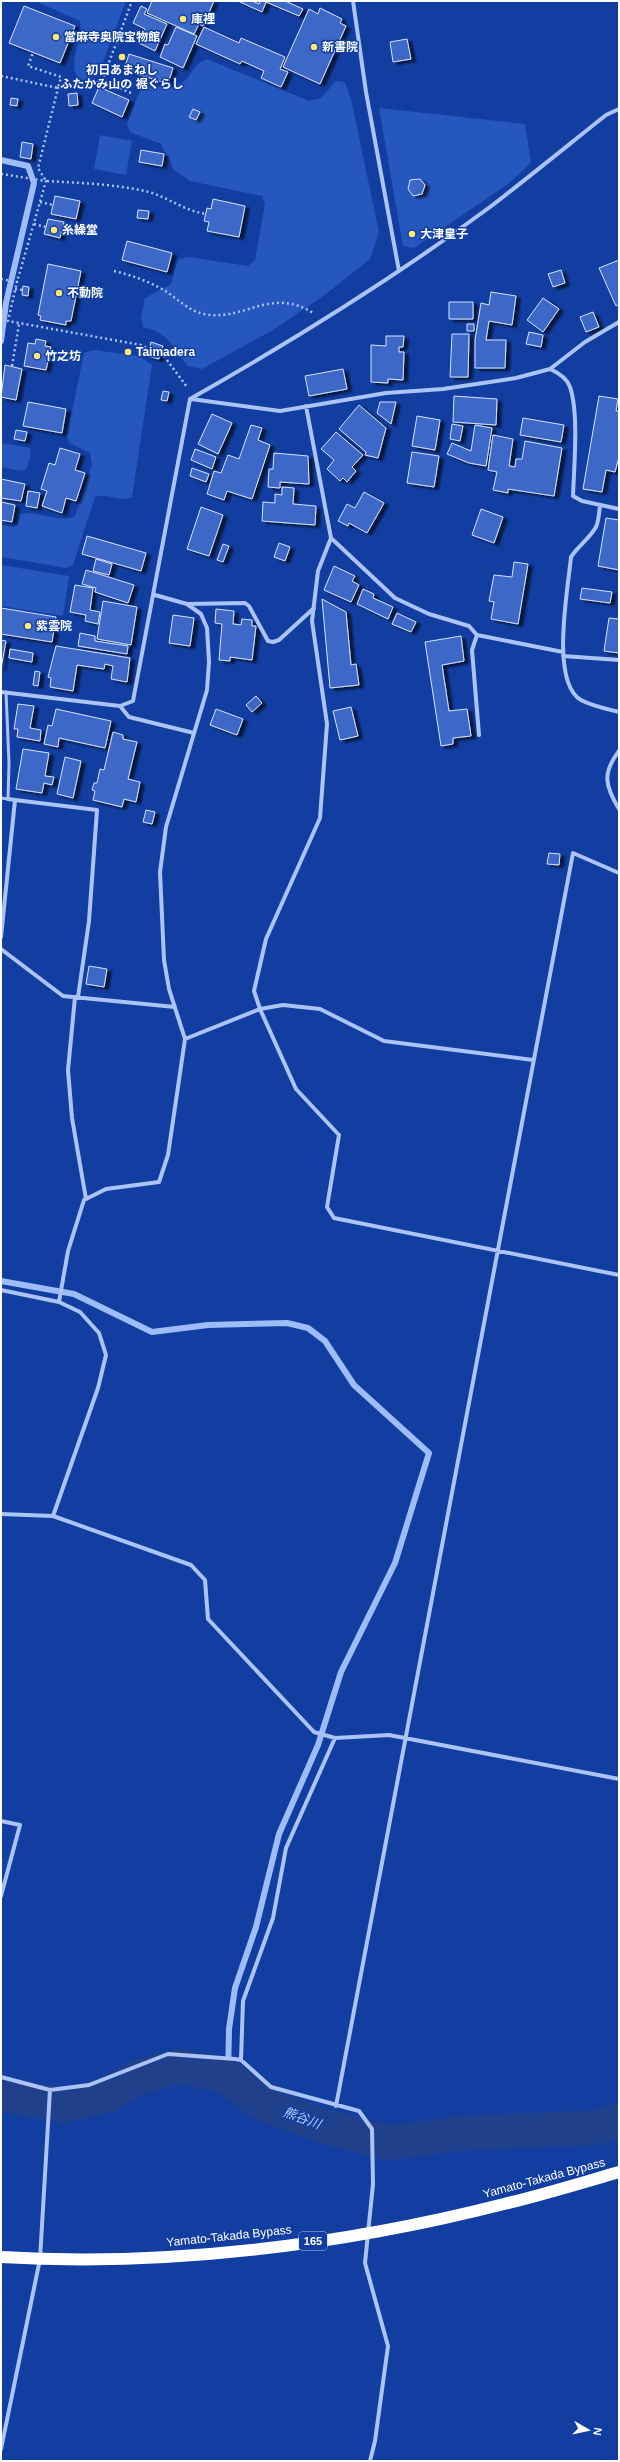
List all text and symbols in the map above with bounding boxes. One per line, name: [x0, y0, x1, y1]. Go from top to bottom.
place label: 庫裡: [191, 12, 215, 26]
marker: 庫裡: [178, 14, 188, 24]
place label: 當麻寺奥院宝物館: [64, 30, 160, 44]
marker: 當麻寺奥院宝物館: [51, 32, 61, 42]
place label: 新書院: [322, 40, 358, 54]
marker: 新書院: [309, 42, 319, 52]
marker: 初日あまねし ふたかみ山の 裾ぐらし: [117, 52, 127, 62]
place label: 初日あまねし ふたかみ山の 裾ぐらし: [60, 63, 184, 91]
place label: 糸繰堂: [62, 223, 98, 237]
marker: 糸繰堂: [49, 225, 59, 235]
place label: 大津皇子: [420, 227, 468, 241]
marker: 大津皇子: [407, 229, 417, 239]
place label: 不動院: [67, 286, 103, 300]
marker: 不動院: [54, 288, 64, 298]
place label: Taimadera: [136, 345, 195, 359]
marker: Taimadera: [123, 347, 133, 357]
place label: 竹之坊: [45, 349, 81, 363]
marker: 竹之坊: [32, 351, 42, 361]
place label: 紫雲院: [36, 619, 72, 633]
marker: 紫雲院: [23, 621, 33, 631]
water label: 熊谷川: [281, 2104, 325, 2132]
street label: Yamato-Takada Bypass: [481, 2155, 607, 2201]
street label: Yamato-Takada Bypass: [166, 2222, 292, 2250]
road number: 165: [299, 2232, 327, 2250]
north arrow: [568, 2410, 608, 2450]
text: N: [591, 2427, 604, 2436]

